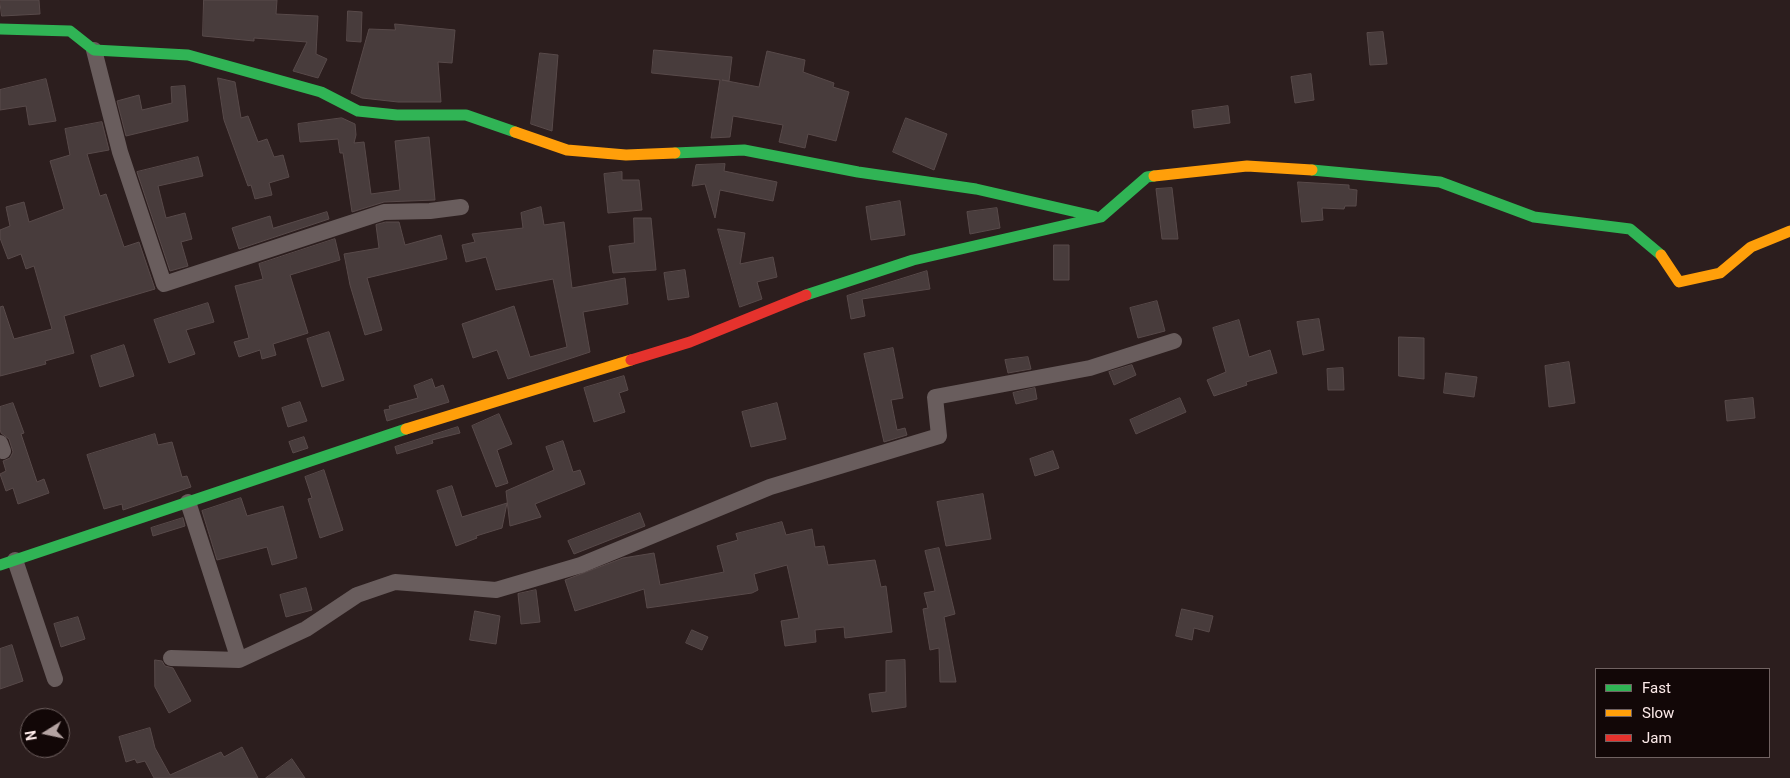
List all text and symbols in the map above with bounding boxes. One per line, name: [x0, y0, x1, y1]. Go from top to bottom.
legend: [1595, 668, 1770, 758]
text: Fast: [1642, 679, 1671, 697]
text: Slow: [1642, 704, 1674, 722]
north arrow: [20, 708, 70, 758]
text: N: [22, 729, 40, 742]
text: Jam: [1642, 729, 1672, 747]

